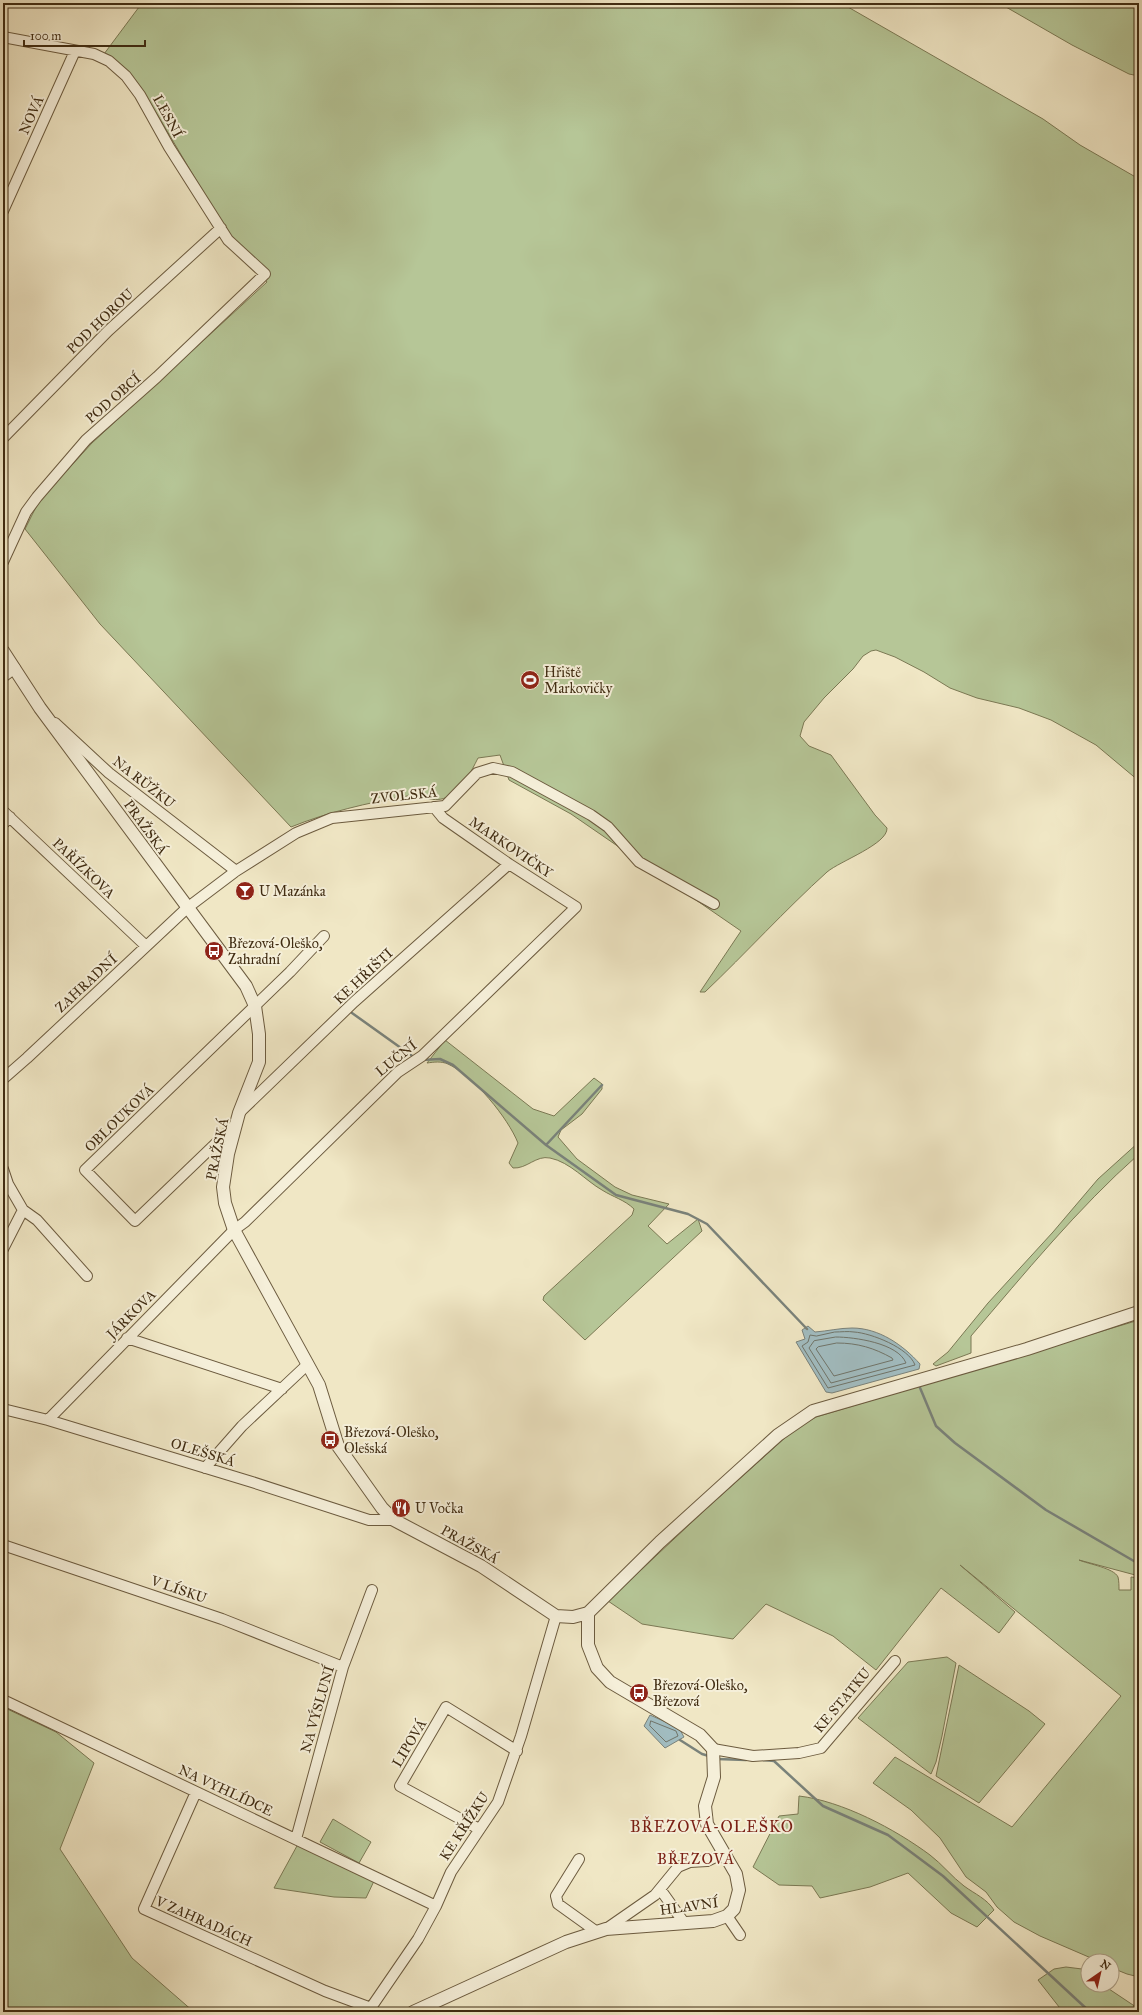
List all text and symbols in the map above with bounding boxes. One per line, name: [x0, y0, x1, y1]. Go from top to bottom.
scale bar: [24, 22, 145, 48]
text: 100 m: [30, 29, 61, 43]
street label: LESNÍ: [149, 91, 188, 141]
street label: NOVÁ: [14, 92, 48, 137]
street label: POD HOROU: [63, 285, 138, 357]
street label: POD OBCÍ: [81, 368, 145, 427]
place label: Hřiště Markovičky: [544, 664, 613, 697]
sports icon: Hřiště Markovičky: [519, 669, 541, 691]
street label: NA RŮŽKU: [109, 751, 180, 812]
street label: ZVOLSKÁ: [370, 782, 439, 807]
street label: PRAŽSKÁ: [120, 795, 173, 858]
street label: MARKOVIČKY: [466, 812, 558, 882]
street label: PAŘÍZKOVA: [49, 833, 120, 903]
bar icon: U Mazánka: [234, 880, 256, 902]
place label: U Mazánka: [259, 883, 326, 900]
place label: Březová-Oleško, Zahradní: [228, 935, 323, 968]
bus stop icon: Březová-Oleško, Zahradní: [203, 940, 225, 962]
street label: KE HŘIŠTI: [329, 943, 396, 1008]
street label: ZAHRADNÍ: [51, 948, 121, 1016]
street label: LUČNÍ: [371, 1034, 421, 1080]
street label: OBLOUKOVÁ: [80, 1079, 158, 1156]
street label: PRAŽSKÁ: [201, 1115, 233, 1182]
street label: JÁRKOVA: [100, 1284, 161, 1345]
place label: Březová-Oleško, Olešská: [344, 1424, 439, 1457]
bus stop icon: Březová-Oleško, Olešská: [319, 1429, 341, 1451]
street label: OLEŠSKÁ: [169, 1433, 238, 1470]
restaurant icon: U Vočka: [390, 1497, 412, 1519]
place label: U Vočka: [415, 1500, 463, 1517]
street label: PRAŽSKÁ: [438, 1520, 503, 1568]
street label: V LÍSKU: [148, 1570, 211, 1607]
street label: NA VÝSLUNÍ: [295, 1662, 338, 1755]
street label: KE STATKU: [810, 1664, 875, 1736]
place label: Březová-Oleško, Březová: [653, 1677, 748, 1710]
bus stop icon: Březová-Oleško, Březová: [628, 1682, 650, 1704]
street label: LIPOVÁ: [387, 1715, 431, 1770]
street label: NA VYHLÍDCE: [176, 1759, 277, 1820]
street label: KE KŘÍŽKU: [434, 1787, 493, 1864]
district label: BŘEZOVÁ-OLEŠKO: [630, 1815, 794, 1836]
district label: BŘEZOVÁ: [657, 1849, 735, 1868]
street label: V ZAHRADÁCH: [152, 1890, 256, 1950]
street label: HLAVNÍ: [658, 1892, 720, 1919]
north arrow: [1080, 1953, 1120, 1993]
text: N: [1098, 1957, 1113, 1973]

